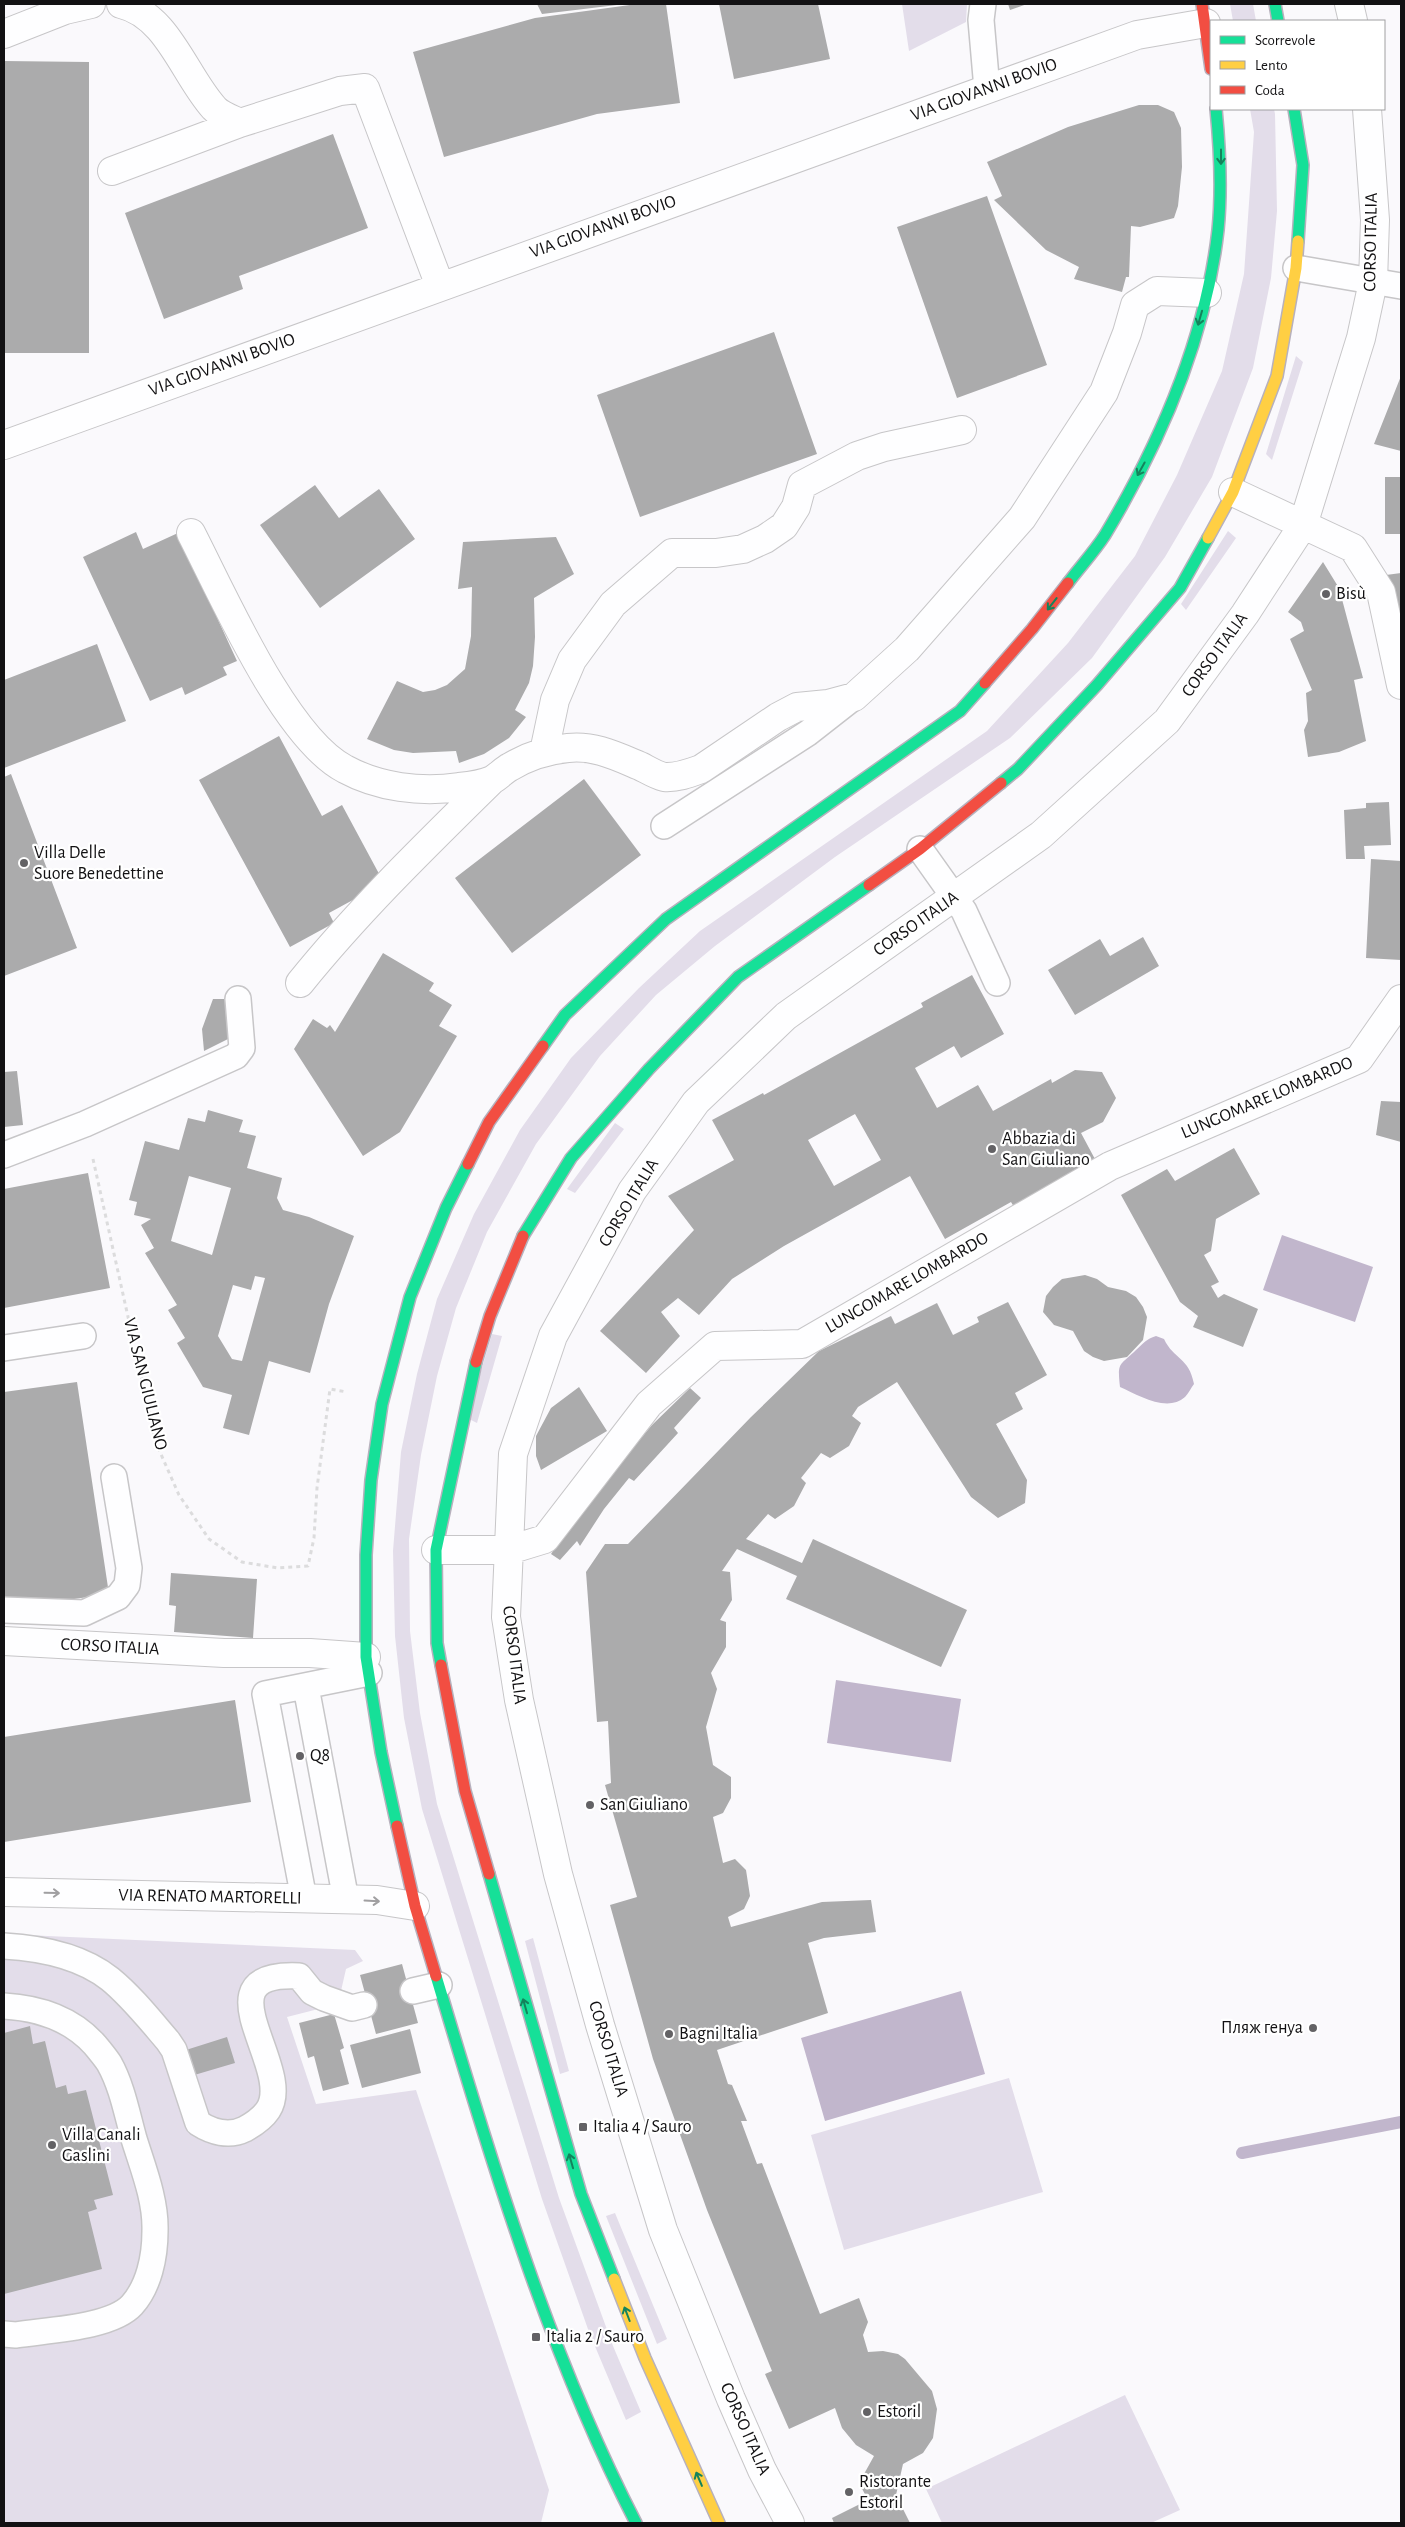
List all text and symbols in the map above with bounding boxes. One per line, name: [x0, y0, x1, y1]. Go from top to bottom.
legend: [1210, 20, 1385, 110]
text: Scorrevole: [1255, 33, 1316, 48]
street label: VIA GIOVANNI BOVIO: [908, 55, 1060, 125]
text: Lento: [1255, 58, 1288, 73]
text: Coda: [1255, 83, 1285, 98]
one-way arrow: [1216, 148, 1226, 165]
street label: VIA GIOVANNI BOVIO: [527, 192, 679, 262]
street label: CORSO ITALIA: [1361, 192, 1381, 292]
one-way arrow: [1194, 309, 1204, 325]
street label: VIA GIOVANNI BOVIO: [146, 330, 298, 400]
one-way arrow: [1136, 461, 1146, 476]
place label: Bisù: [1336, 585, 1366, 603]
marker: Bisù: [1320, 588, 1332, 600]
one-way arrow: [1046, 597, 1057, 610]
street label: CORSO ITALIA: [1179, 609, 1252, 700]
place label: Villa Delle Suore Benedettine: [34, 844, 164, 883]
marker: Villa Delle Suore Benedettine: [18, 857, 30, 869]
street label: CORSO ITALIA: [870, 888, 962, 960]
street label: LUNGOMARE LOMBARDO: [1178, 1054, 1356, 1142]
place label: Abbazia di San Giuliano: [1002, 1130, 1090, 1169]
marker: Abbazia di San Giuliano: [986, 1143, 998, 1155]
street label: CORSO ITALIA: [596, 1155, 663, 1250]
street label: LUNGOMARE LOMBARDO: [822, 1229, 992, 1337]
street label: VIA SAN GIULIANO: [120, 1316, 170, 1452]
street label: CORSO ITALIA: [499, 1605, 529, 1706]
street label: CORSO ITALIA: [60, 1635, 161, 1659]
place label: Q8: [310, 1747, 330, 1765]
marker: Q8: [294, 1750, 306, 1762]
place label: San Giuliano: [600, 1796, 688, 1814]
marker: San Giuliano: [584, 1799, 596, 1811]
street label: VIA RENATO MARTORELLI: [118, 1886, 302, 1908]
one-way arrow: [44, 1888, 60, 1898]
one-way arrow: [364, 1896, 380, 1905]
one-way arrow: [520, 1998, 530, 2014]
street label: CORSO ITALIA: [585, 1999, 631, 2100]
place label: Пляж генуа: [1221, 2019, 1303, 2037]
marker: Пляж генуа: [1307, 2022, 1319, 2034]
place label: Bagni Italia: [679, 2025, 758, 2043]
marker: Bagni Italia: [663, 2028, 675, 2040]
place label: Italia 4 / Sauro: [593, 2118, 692, 2136]
marker: Italia 4 / Sauro: [577, 2121, 589, 2133]
place label: Villa Canali Gaslini: [62, 2126, 141, 2165]
marker: Villa Canali Gaslini: [46, 2139, 58, 2151]
one-way arrow: [566, 2154, 576, 2170]
one-way arrow: [622, 2307, 631, 2322]
place label: Italia 2 / Sauro: [546, 2328, 644, 2346]
marker: Italia 2 / Sauro: [530, 2331, 542, 2343]
street label: CORSO ITALIA: [717, 2380, 774, 2479]
place label: Estoril: [877, 2403, 921, 2421]
marker: Estoril: [861, 2406, 873, 2418]
one-way arrow: [693, 2472, 703, 2487]
place label: Ristorante Estoril: [859, 2473, 931, 2512]
marker: Ristorante Estoril: [843, 2486, 855, 2498]

